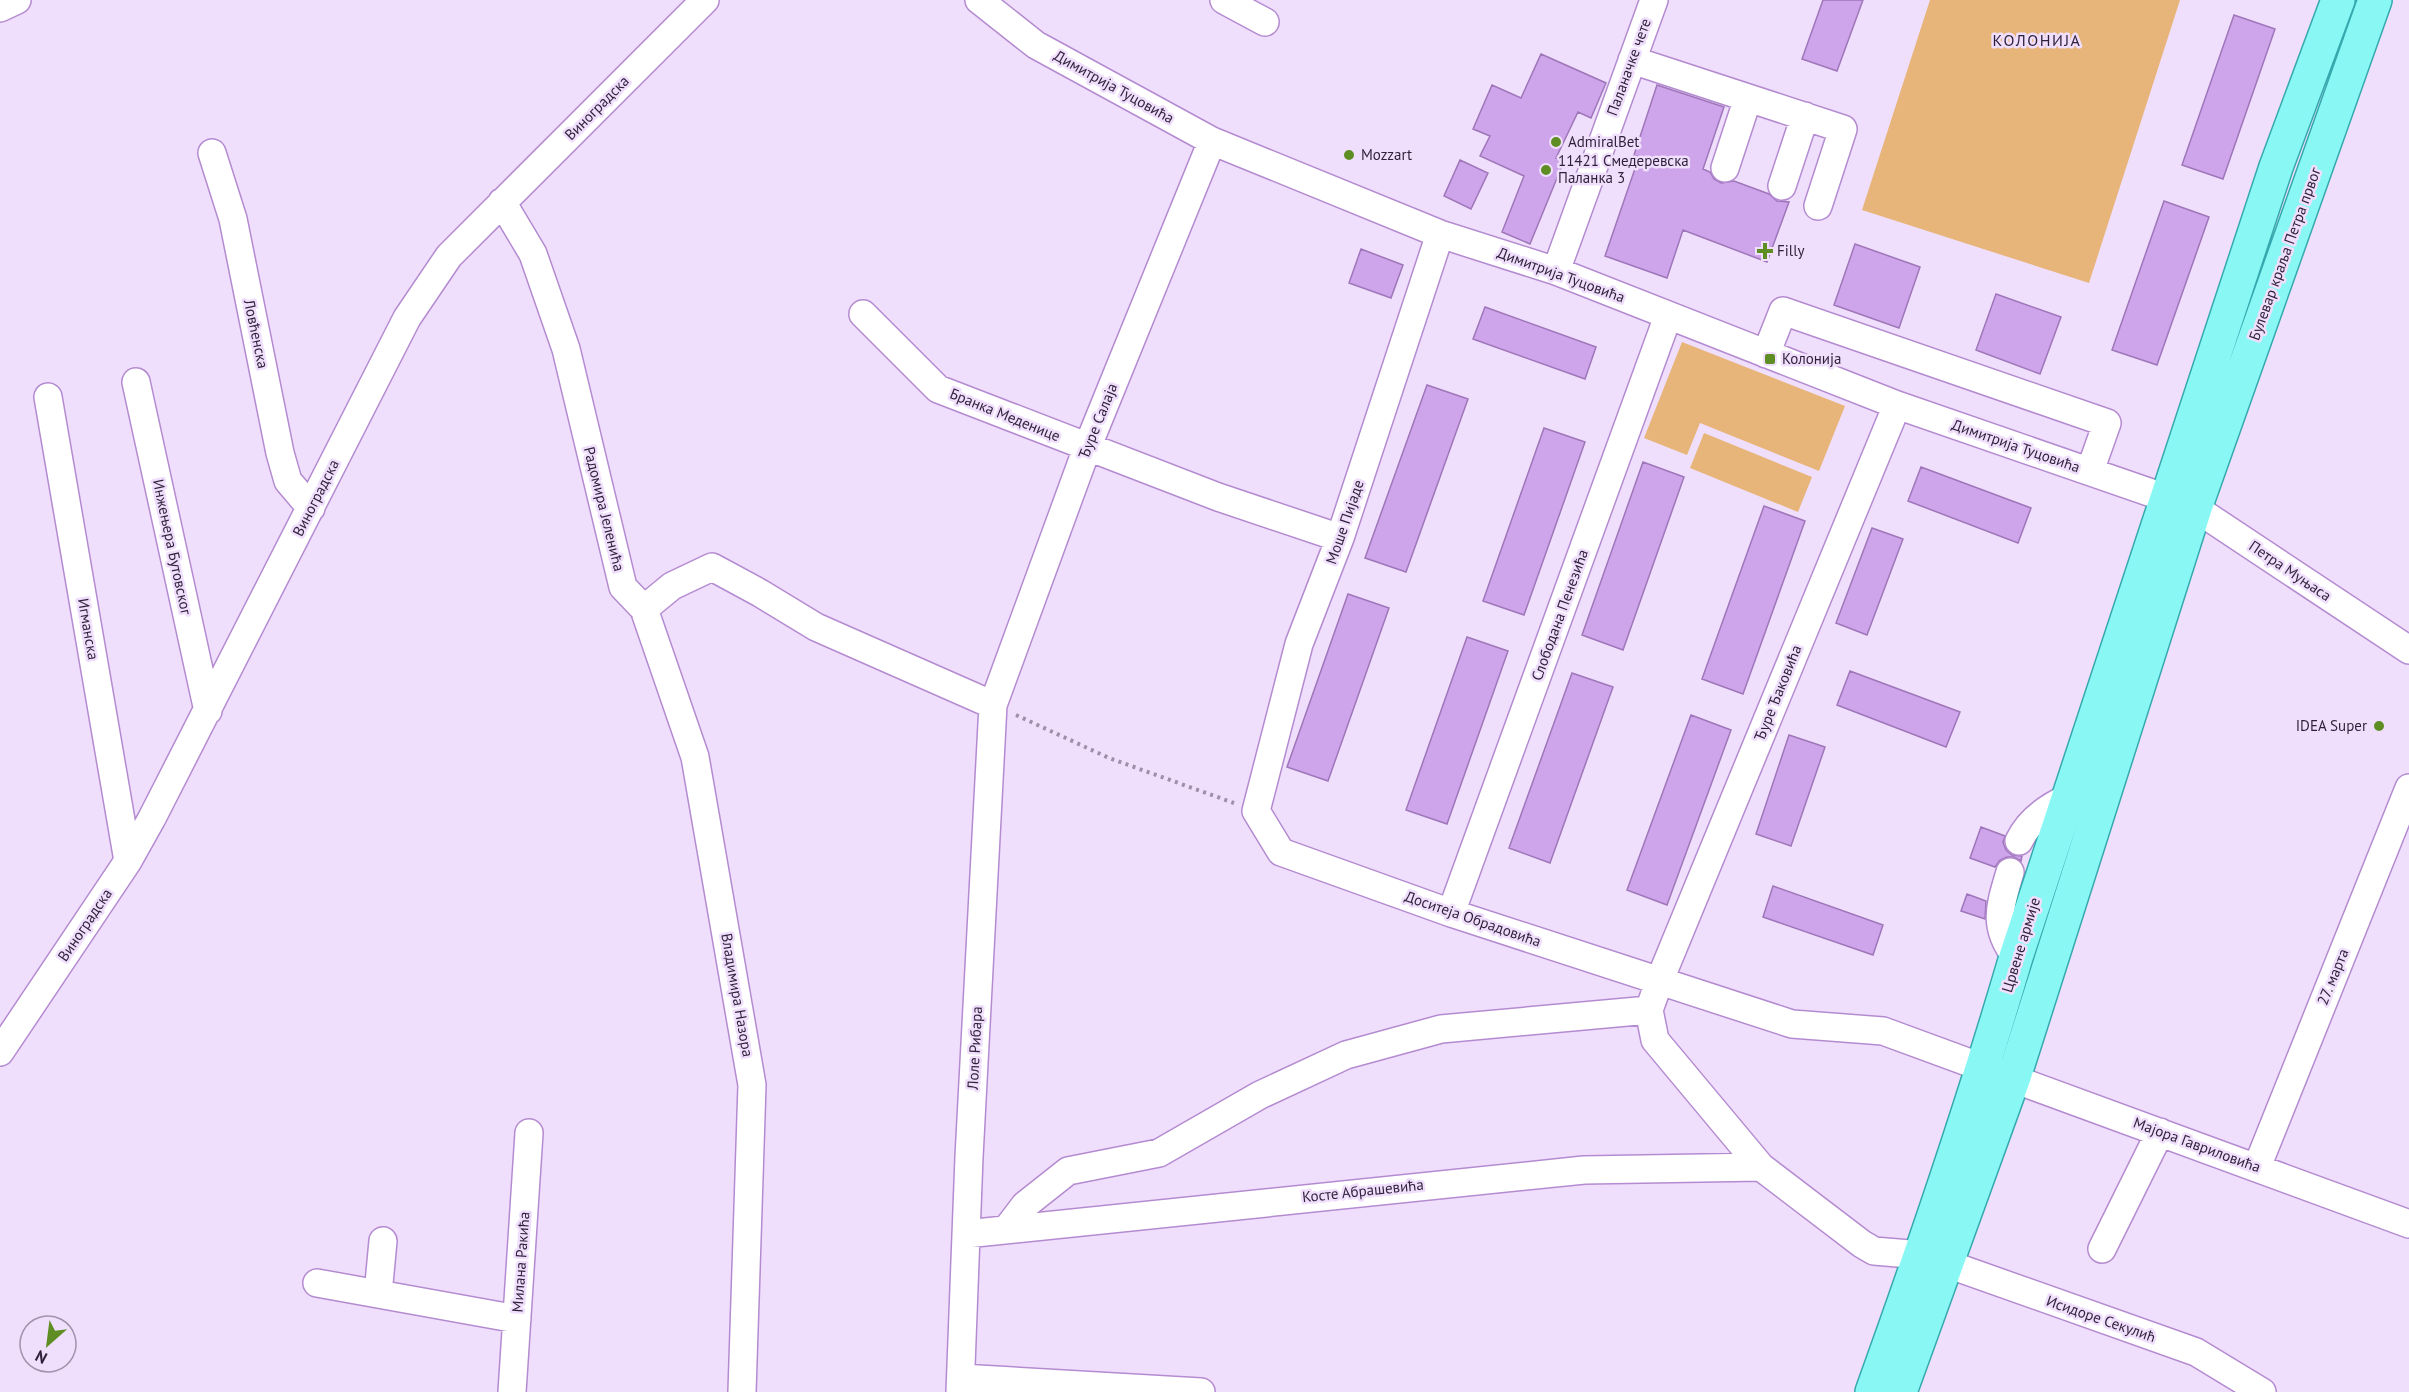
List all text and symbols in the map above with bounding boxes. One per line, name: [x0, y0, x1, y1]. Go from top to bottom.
street label: Паланачке чете: [1602, 16, 1655, 118]
district label: КОЛОНИЈА: [1993, 30, 2081, 50]
street label: Димитрија Туцовића: [1051, 46, 1178, 127]
street label: Виноградска: [560, 71, 633, 144]
place label: AdmiralBet: [1568, 132, 1639, 151]
marker: AdmiralBet: [1549, 135, 1563, 149]
place label: Mozzart: [1361, 145, 1412, 164]
marker: Mozzart: [1342, 148, 1356, 162]
place label: 11421 Смедеревска Паланка 3: [1558, 151, 1689, 187]
marker: 11421 Смедеревска Паланка 3: [1539, 163, 1553, 177]
street label: Булевар краља Петра првог: [2244, 164, 2325, 343]
place label: Filly: [1777, 241, 1805, 260]
street label: Димитрија Туцовића: [1495, 243, 1628, 306]
marker: Filly: [1758, 244, 1772, 258]
street label: Ловћенска: [240, 297, 273, 370]
place label: Колонија: [1782, 349, 1841, 368]
marker: Колонија: [1763, 352, 1777, 366]
street label: Ђуре Салаја: [1074, 380, 1121, 462]
street label: Бранка Меденице: [947, 384, 1063, 445]
street label: Димитрија Туцовића: [1950, 415, 2083, 476]
street label: Радомира Јеленића: [580, 445, 629, 573]
street label: Виноградска: [288, 456, 343, 539]
street label: Инжењера Бутовског: [149, 477, 196, 617]
street label: Моше Пијаде: [1321, 477, 1368, 566]
street label: Петра Муњаса: [2246, 536, 2335, 605]
street label: Слободана Пенезића: [1527, 547, 1592, 683]
street label: Игманска: [74, 597, 103, 661]
street label: Ђуре Ђаковића: [1750, 642, 1805, 744]
place label: IDEA Super: [2296, 716, 2367, 735]
marker: IDEA Super: [2372, 719, 2386, 733]
street label: Виноградска: [53, 885, 116, 965]
street label: Доситеја Обрадовића: [1403, 886, 1544, 951]
street label: Црвене армије: [1997, 895, 2044, 995]
street label: Владимира Назора: [717, 932, 758, 1058]
street label: 27. марта: [2313, 946, 2352, 1008]
street label: Лоле Рибара: [963, 1006, 986, 1091]
street label: Мајора Гавриловића: [2131, 1113, 2263, 1176]
street label: Косте Абрашевића: [1301, 1175, 1425, 1206]
street label: Милана Ракића: [508, 1211, 533, 1313]
street label: Исидоре Секулић: [2044, 1291, 2158, 1346]
north arrow: [18, 1314, 78, 1374]
text: N: [32, 1346, 50, 1369]

